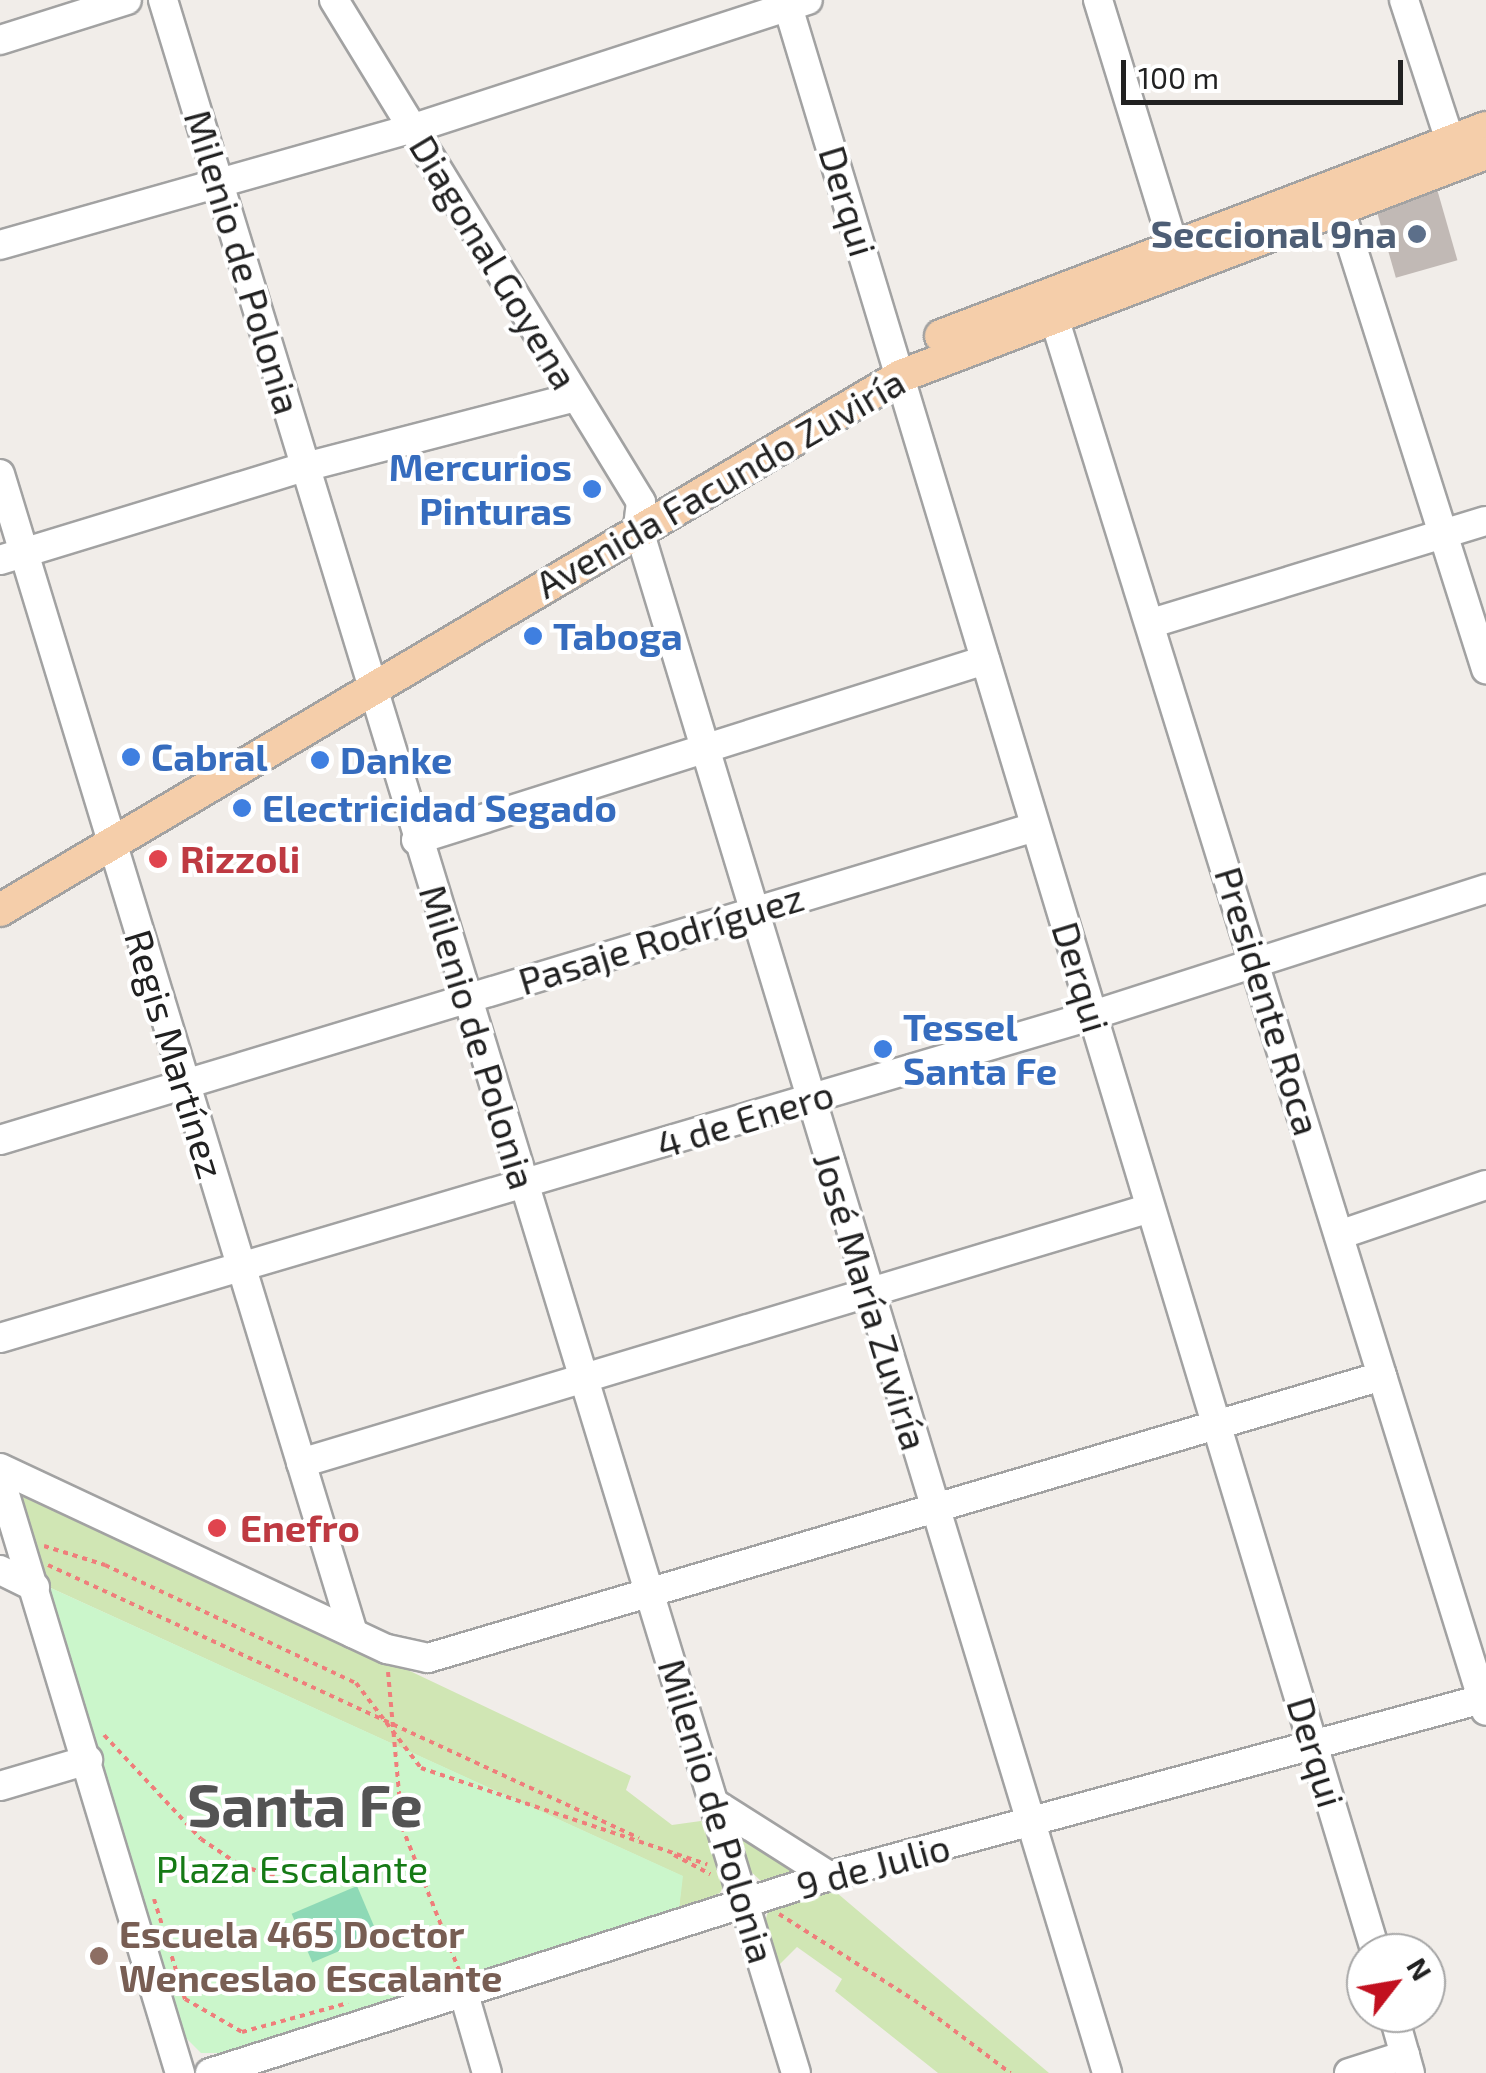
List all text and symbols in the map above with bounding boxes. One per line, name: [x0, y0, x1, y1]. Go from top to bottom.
scale bar: [1126, 40, 1408, 102]
text: 100 m: [1138, 59, 1219, 95]
street label: Milenio de Polonia: [175, 104, 311, 420]
street label: Diagonal Goyena: [400, 126, 588, 398]
street label: Derqui: [810, 140, 886, 262]
place label: Seccional 9na: [1150, 211, 1397, 257]
marker: Seccional 9na: [1406, 223, 1428, 245]
street label: Avenida Facundo Zuviría: [527, 359, 913, 607]
place label: Mercurios Pinturas: [389, 444, 572, 534]
marker: Mercurios Pinturas: [581, 478, 603, 500]
place label: Taboga: [553, 613, 683, 659]
marker: Taboga: [522, 625, 544, 647]
place label: Cabral: [151, 734, 268, 780]
place label: Danke: [340, 737, 452, 783]
marker: Cabral: [120, 746, 142, 768]
marker: Danke: [309, 749, 331, 771]
place label: Electricidad Segado: [262, 785, 617, 831]
marker: Electricidad Segado: [231, 797, 253, 819]
place label: Rizzoli: [180, 836, 300, 882]
marker: Rizzoli: [145, 846, 171, 872]
street label: Presidente Roca: [1206, 861, 1330, 1141]
street label: Pasaje Rodríguez: [513, 874, 809, 1004]
street label: Milenio de Polonia: [410, 879, 546, 1195]
street label: Derqui: [1043, 916, 1119, 1038]
street label: Regis Martínez: [116, 924, 234, 1184]
place label: Tessel Santa Fe: [903, 1004, 1057, 1094]
marker: Tessel Santa Fe: [872, 1038, 894, 1060]
street label: 4 de Enero: [651, 1071, 839, 1167]
street label: José María Zuviría: [804, 1146, 938, 1456]
place label: Enefro: [240, 1505, 360, 1551]
marker: Enefro: [204, 1515, 230, 1541]
street label: Milenio de Polonia: [649, 1653, 785, 1969]
street label: Derqui: [1278, 1691, 1354, 1813]
district label: Santa Fe: [187, 1769, 423, 1839]
street label: 9 de Julio: [791, 1824, 955, 1908]
park label: Plaza Escalante: [156, 1846, 428, 1892]
place label: Escuela 465 Doctor Wenceslao Escalante: [119, 1911, 502, 2000]
north arrow: [1346, 1933, 1446, 2033]
marker: Escuela 465 Doctor Wenceslao Escalante: [88, 1945, 110, 1967]
text: N: [1400, 1951, 1440, 1986]

